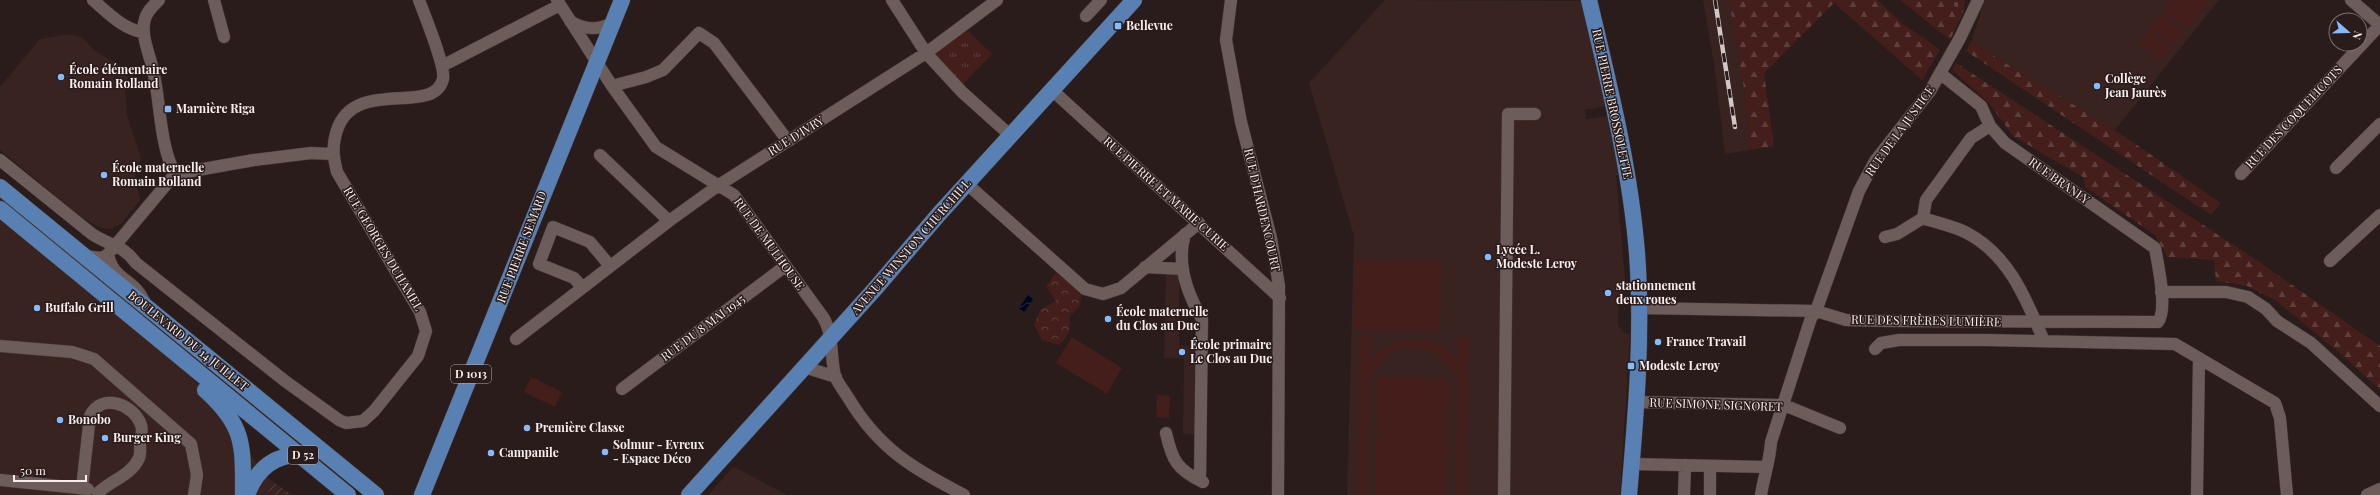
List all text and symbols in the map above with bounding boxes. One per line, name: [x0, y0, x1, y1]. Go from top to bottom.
north arrow: [2328, 12, 2368, 52]
place label: Bellevue: [1126, 17, 1173, 33]
marker: Bellevue: [1113, 21, 1123, 31]
street label: RUE PIERRE BROSSOLETTE: [1589, 27, 1637, 180]
text: N: [2349, 29, 2366, 42]
place label: École élémentaire Romain Rolland: [69, 61, 167, 91]
street label: RUE DES COQUELICOTS: [2241, 61, 2345, 171]
place label: Collège Jean Jaurès: [2104, 70, 2167, 100]
marker: École élémentaire Romain Rolland: [56, 72, 66, 82]
marker: Collège Jean Jaurès: [2092, 81, 2102, 91]
street label: RUE DE LA JUSTICE: [1861, 82, 1937, 179]
place label: Marnière Riga: [176, 100, 256, 116]
marker: Marnière Riga: [163, 104, 173, 114]
street label: RUE D'IVRY: [764, 111, 827, 159]
street label: RUE PIERRE ET MARIE CURIE: [1101, 133, 1233, 254]
street label: RUE D'HARDENCOURT: [1241, 147, 1285, 273]
street label: RUE BRANLY: [2026, 153, 2094, 207]
place label: École maternelle Romain Rolland: [112, 159, 204, 189]
marker: École maternelle Romain Rolland: [99, 170, 109, 180]
street label: AVENUE WINSTON CHURCHILL: [846, 175, 974, 318]
street label: RUE GEORGES DUHAMEL: [341, 184, 427, 313]
street label: RUE PIERRE SEMARD: [492, 188, 550, 305]
street label: RUE DE MULHOUSE: [731, 194, 809, 293]
place label: Lycée L. Modeste Leroy: [1496, 241, 1578, 271]
marker: Lycée L. Modeste Leroy: [1483, 252, 1493, 262]
place label: stationnement deux roues: [1616, 277, 1697, 307]
street label: BOULEVARD DU 14 JUILLET: [125, 287, 253, 394]
marker: stationnement deux roues: [1603, 288, 1613, 298]
street label: RUE DU 8 MAI 1945: [657, 290, 748, 364]
place label: Buffalo Grill: [45, 299, 114, 315]
marker: Buffalo Grill: [32, 303, 42, 313]
place label: École maternelle du Clos au Duc: [1116, 303, 1208, 333]
street label: RUE DES FRÈRES LUMIÈRE: [1851, 311, 2001, 329]
marker: École maternelle du Clos au Duc: [1103, 314, 1113, 324]
place label: France Travail: [1666, 333, 1746, 349]
place label: École primaire Le Clos au Duc: [1190, 336, 1272, 366]
marker: France Travail: [1653, 337, 1663, 347]
marker: École primaire Le Clos au Duc: [1177, 347, 1187, 357]
place label: Modeste Leroy: [1639, 357, 1721, 373]
marker: Modeste Leroy: [1626, 361, 1636, 371]
road number: D 1013: [451, 365, 491, 383]
street label: RUE SIMONE SIGNORET: [1649, 394, 1783, 414]
place label: Bonobo: [68, 411, 111, 427]
marker: Bonobo: [55, 415, 65, 425]
place label: Première Classe: [535, 419, 625, 435]
marker: Première Classe: [522, 423, 532, 433]
place label: Burger King: [113, 429, 181, 445]
marker: Burger King: [100, 433, 110, 443]
place label: Solmur - Evreux - Espace Déco: [613, 436, 705, 466]
place label: Campanile: [499, 444, 559, 460]
road number: D 52: [288, 446, 318, 464]
marker: Solmur - Evreux - Espace Déco: [600, 447, 610, 457]
marker: Campanile: [486, 448, 496, 458]
scale bar: [14, 457, 86, 483]
text: 50 m: [20, 462, 46, 478]

